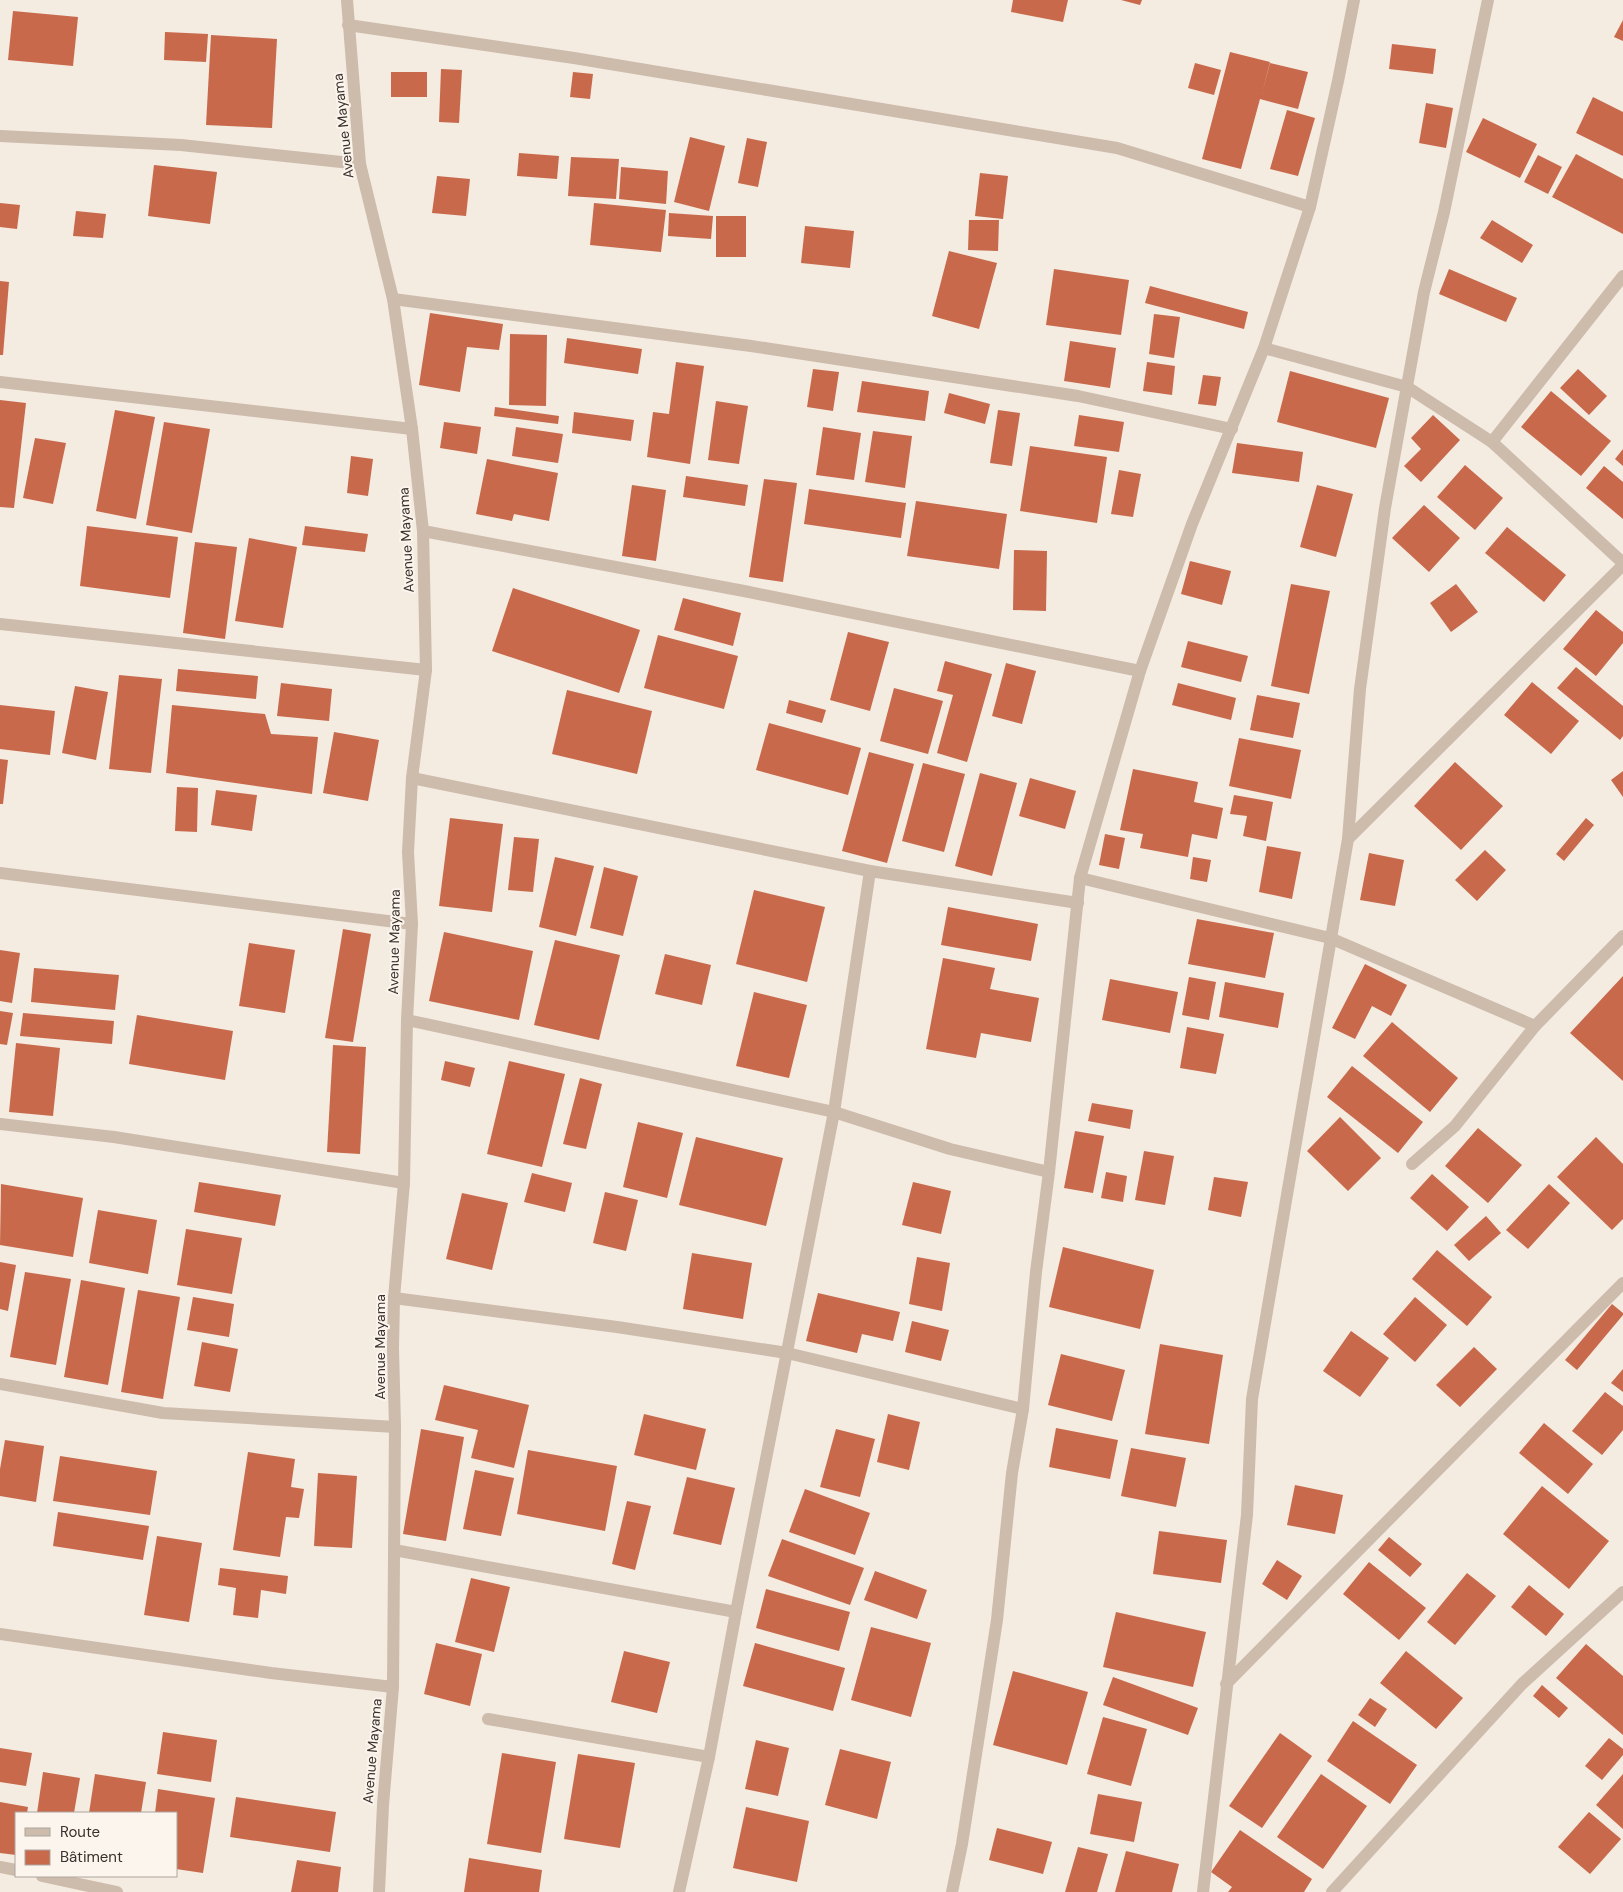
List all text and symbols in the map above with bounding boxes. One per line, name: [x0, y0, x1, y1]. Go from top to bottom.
street label: Avenue Mayama: [329, 73, 357, 179]
street label: Avenue Mayama: [394, 487, 418, 593]
street label: Avenue Mayama: [384, 889, 404, 995]
street label: Avenue Mayama: [371, 1294, 389, 1400]
street label: Avenue Mayama: [358, 1698, 386, 1804]
legend: [15, 1812, 178, 1877]
text: Route: [60, 1822, 100, 1842]
text: Bâtiment: [60, 1847, 123, 1867]

